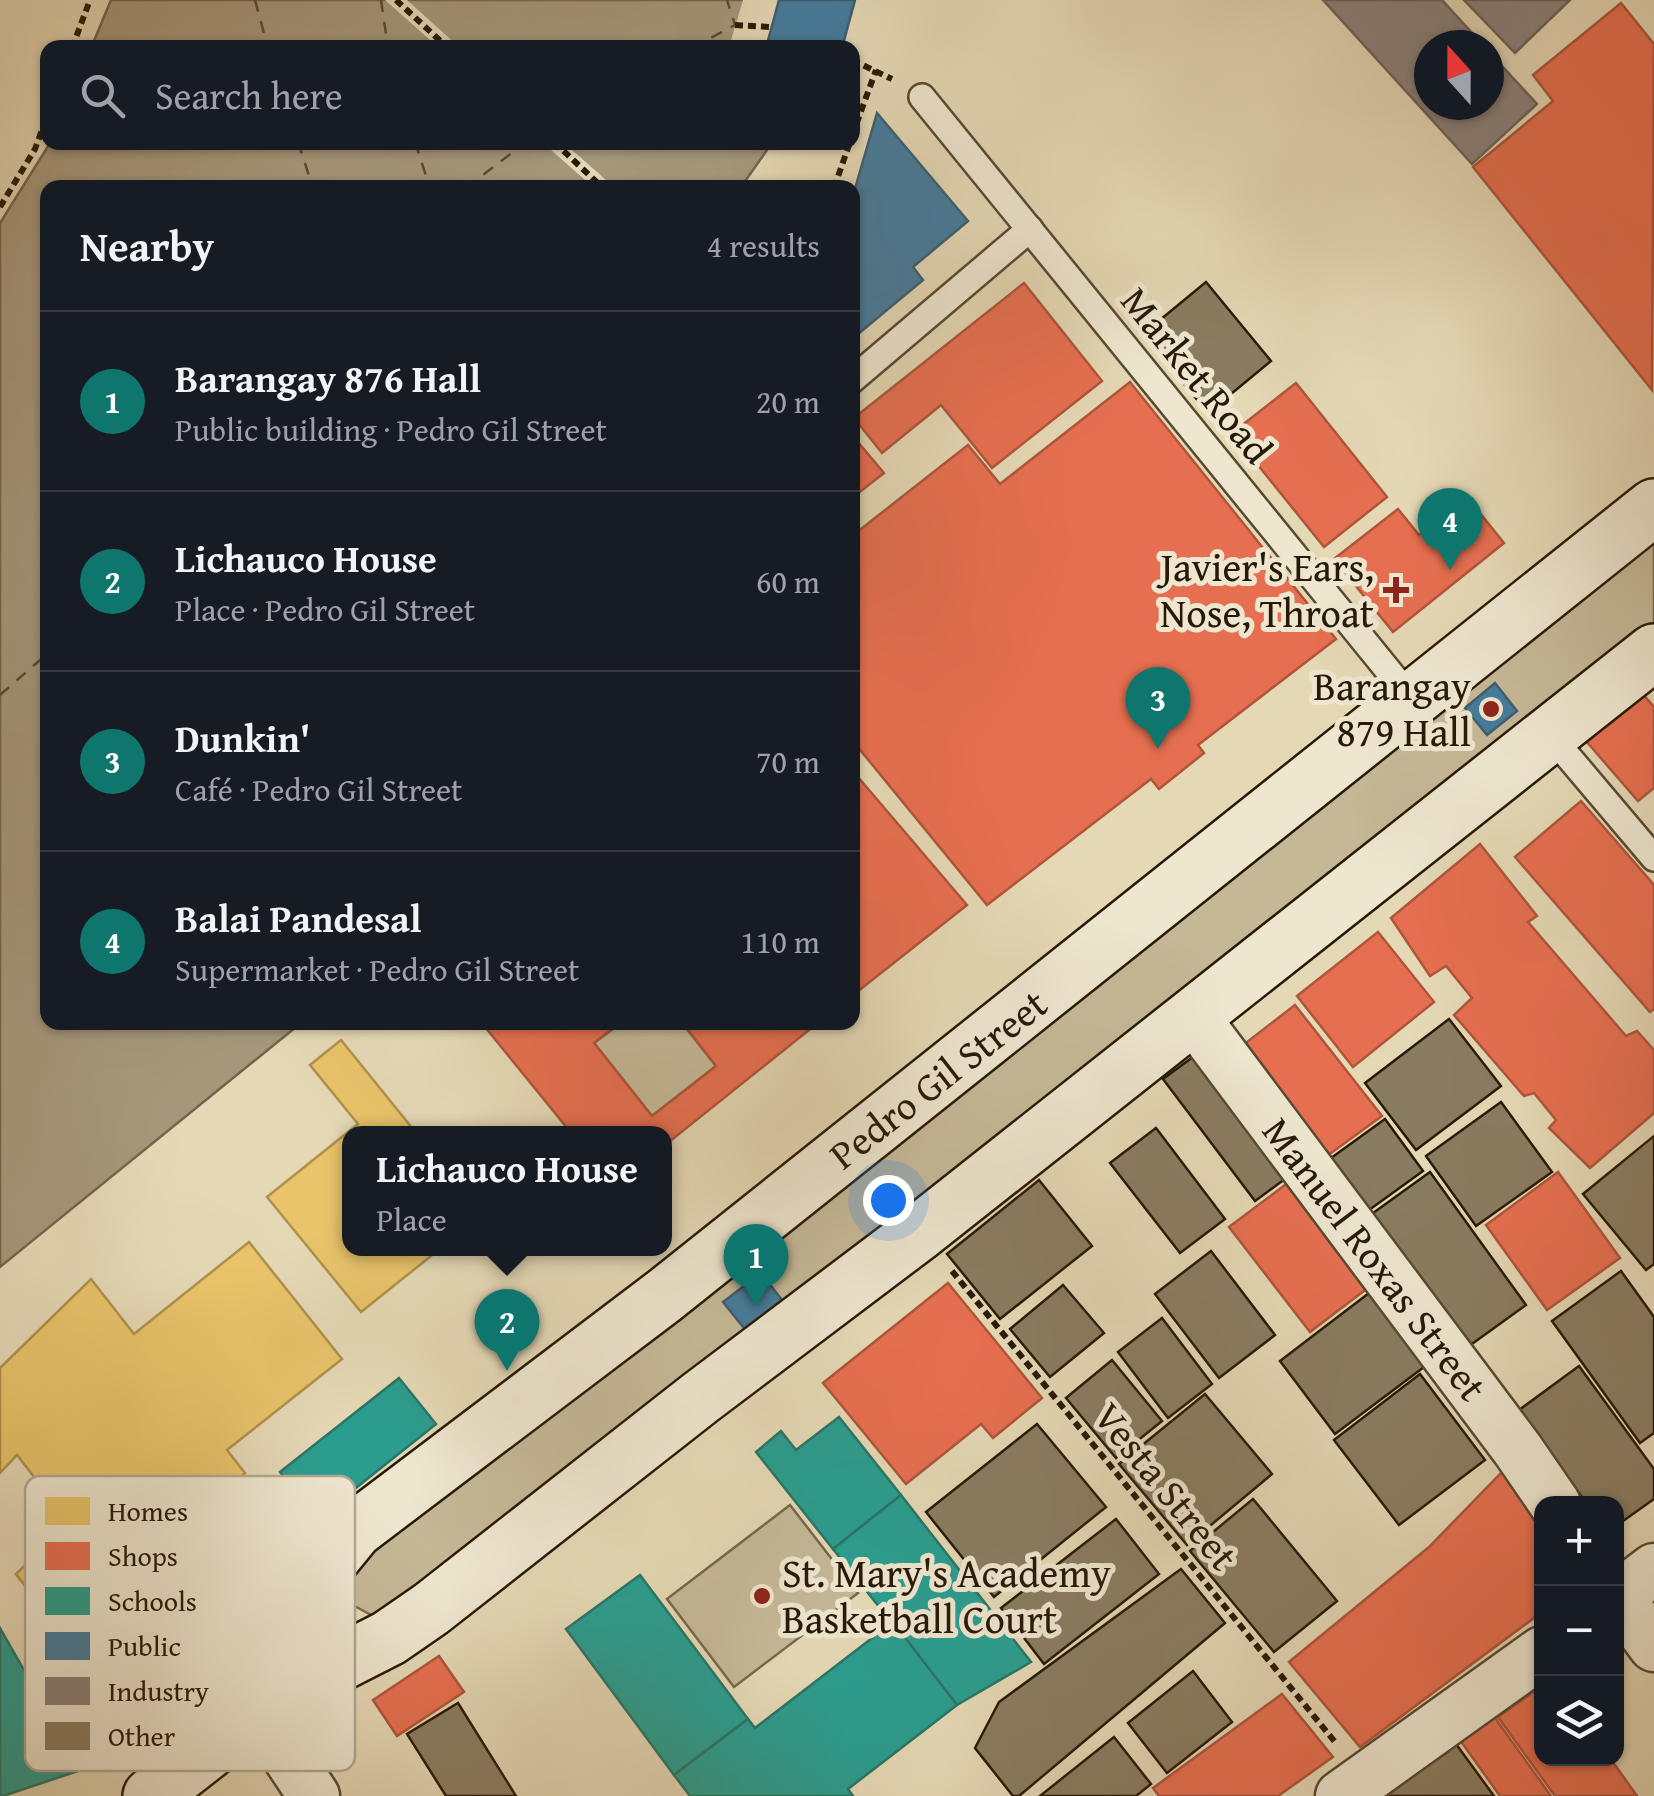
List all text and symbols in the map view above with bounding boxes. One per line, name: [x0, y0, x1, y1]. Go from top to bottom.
north arrow: [1414, 30, 1504, 120]
search box: [40, 40, 860, 150]
text: Search here: [155, 67, 343, 123]
icon: search: [75, 68, 130, 123]
text: Nearby: [80, 215, 214, 276]
text: 4 results: [707, 222, 820, 269]
street label: Market Road: [1107, 273, 1288, 477]
text: Barangay 876 Hall: [175, 350, 481, 406]
text: 1: [104, 378, 121, 425]
text: 20 m: [756, 378, 820, 425]
text: Public building · Pedro Gil Street: [175, 406, 607, 453]
pin: 4: [1418, 488, 1482, 570]
text: Lichauco House: [175, 530, 437, 586]
place label: Javier's Ears, Nose, Throat: [1156, 537, 1374, 642]
text: 2: [104, 558, 121, 605]
text: 60 m: [756, 558, 820, 605]
marker: Javier's Ears, Nose, Throat: [1383, 577, 1409, 603]
text: Place · Pedro Gil Street: [175, 586, 475, 633]
place label: Barangay 879 Hall: [1313, 656, 1471, 761]
pin: 3: [1126, 666, 1190, 749]
marker: Barangay 879 Hall: [1480, 698, 1502, 720]
text: Dunkin': [175, 710, 310, 766]
text: 3: [104, 738, 121, 785]
text: 70 m: [756, 738, 820, 785]
text: Café · Pedro Gil Street: [175, 766, 462, 813]
text: Balai Pandesal: [175, 890, 421, 946]
text: 4: [104, 918, 121, 965]
text: 110 m: [741, 918, 820, 965]
text: Supermarket · Pedro Gil Street: [175, 946, 579, 993]
street label: Pedro Gil Street: [816, 974, 1059, 1183]
street label: Manuel Roxas Street: [1249, 1104, 1502, 1413]
popup: [342, 1126, 672, 1256]
text: Lichauco House: [376, 1140, 638, 1196]
your location: [863, 1175, 914, 1226]
text: Place: [376, 1196, 447, 1243]
pin: 1: [724, 1224, 788, 1306]
pin: 2: [474, 1288, 540, 1371]
street label: Vesta Street: [1080, 1389, 1253, 1583]
legend: [25, 1476, 355, 1771]
text: Homes: [108, 1490, 188, 1531]
map controls: [1534, 1496, 1624, 1766]
button: +: [1534, 1496, 1624, 1586]
text: Shops: [108, 1535, 178, 1576]
place label: St. Mary's Academy Basketball Court: [782, 1543, 1111, 1648]
text: Schools: [108, 1580, 197, 1621]
marker: St. Mary's Academy Basketball Court: [751, 1585, 773, 1607]
button: −: [1534, 1586, 1624, 1676]
text: Public: [108, 1625, 181, 1666]
text: Industry: [108, 1670, 209, 1711]
button: layers: [1534, 1676, 1624, 1766]
text: Other: [108, 1715, 176, 1756]

